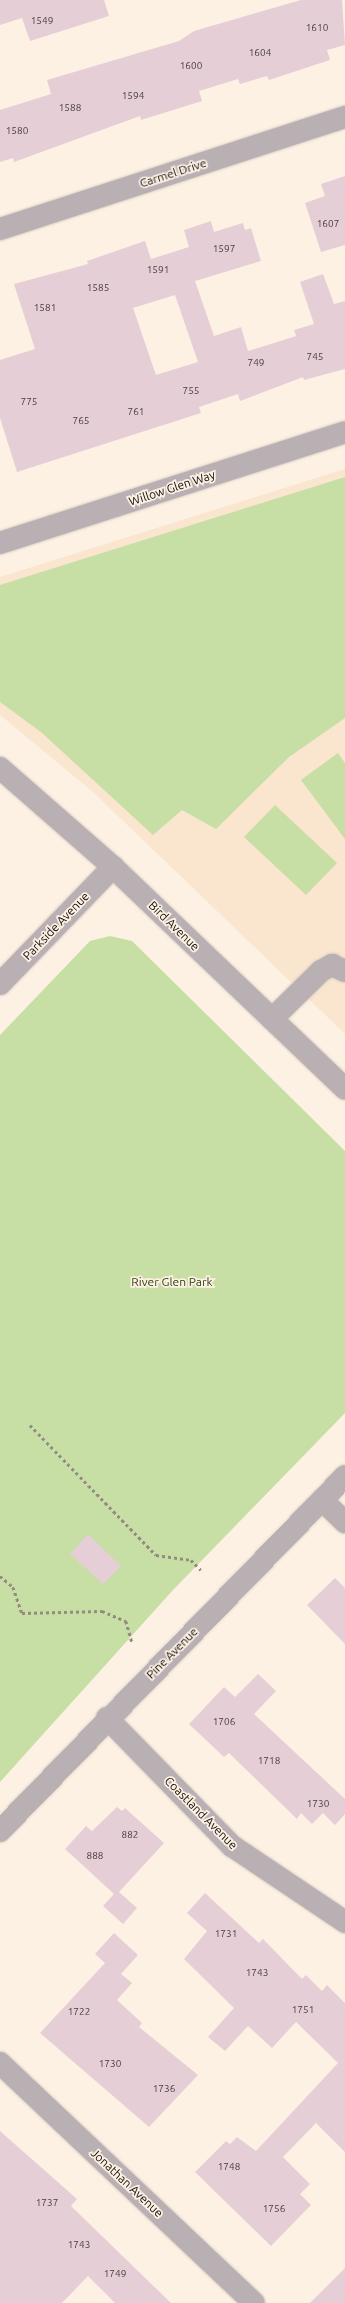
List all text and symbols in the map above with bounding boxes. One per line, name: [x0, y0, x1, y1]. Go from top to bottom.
house number: 1549: [31, 15, 53, 27]
house number: 1610: [306, 22, 328, 34]
house number: 1604: [249, 47, 271, 59]
house number: 1600: [180, 60, 202, 72]
house number: 1594: [122, 90, 144, 102]
house number: 1588: [59, 102, 81, 114]
house number: 1580: [6, 125, 28, 137]
street label: Carmel Drive: [138, 155, 208, 191]
house number: 1607: [317, 218, 339, 230]
house number: 1597: [213, 243, 235, 255]
house number: 1591: [147, 264, 169, 276]
house number: 1585: [87, 282, 109, 294]
house number: 1581: [34, 302, 56, 314]
house number: 745: [307, 351, 323, 363]
house number: 749: [248, 357, 264, 369]
house number: 755: [183, 385, 199, 397]
house number: 775: [21, 396, 37, 408]
house number: 761: [128, 406, 144, 418]
house number: 765: [73, 415, 89, 427]
street label: Willow Glen Way: [127, 467, 217, 509]
street label: Parkside Avenue: [20, 889, 92, 963]
street label: Bird Avenue: [146, 898, 202, 954]
park label: River Glen Park: [131, 1275, 213, 1289]
street label: Pine Avenue: [143, 1624, 201, 1682]
house number: 1706: [213, 1716, 235, 1728]
house number: 1718: [258, 1755, 280, 1767]
street label: Coastland Avenue: [162, 1774, 240, 1852]
house number: 1730: [307, 1798, 329, 1810]
house number: 882: [122, 1829, 138, 1841]
house number: 888: [87, 1850, 103, 1862]
house number: 1731: [215, 1928, 237, 1940]
house number: 1743: [246, 1967, 268, 1979]
house number: 1751: [292, 2004, 314, 2016]
house number: 1722: [68, 2006, 90, 2018]
house number: 1730: [99, 2058, 121, 2070]
house number: 1736: [153, 2083, 175, 2095]
street label: Jonathan Avenue: [88, 2146, 166, 2220]
house number: 1748: [218, 2161, 240, 2173]
house number: 1737: [36, 2197, 58, 2209]
house number: 1756: [263, 2203, 285, 2215]
house number: 1743: [68, 2239, 90, 2251]
house number: 1749: [104, 2268, 126, 2280]

